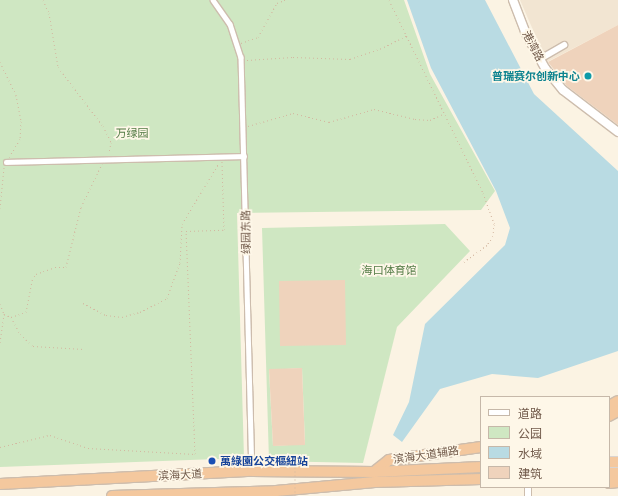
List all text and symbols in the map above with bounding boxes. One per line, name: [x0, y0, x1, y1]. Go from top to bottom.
street label: 港湾路: [519, 28, 547, 64]
place label: 普瑞赛尔创新中心: [492, 69, 580, 83]
marker: 普瑞赛尔创新中心: [583, 71, 593, 81]
park label: 万绿园: [116, 126, 148, 140]
street label: 绿园东路: [239, 210, 253, 254]
park label: 海口体育馆: [362, 263, 416, 277]
legend: [480, 396, 610, 488]
text: 道路: [518, 406, 542, 420]
text: 公园: [518, 426, 542, 440]
street label: 滨海大道辅路: [392, 444, 460, 466]
text: 水域: [518, 446, 542, 460]
place label: 萬綠園公交樞紐站: [220, 454, 308, 468]
marker: 萬綠園公交樞紐站: [207, 456, 217, 466]
text: 建筑: [518, 466, 542, 480]
street label: 滨海大道: [158, 467, 202, 483]

